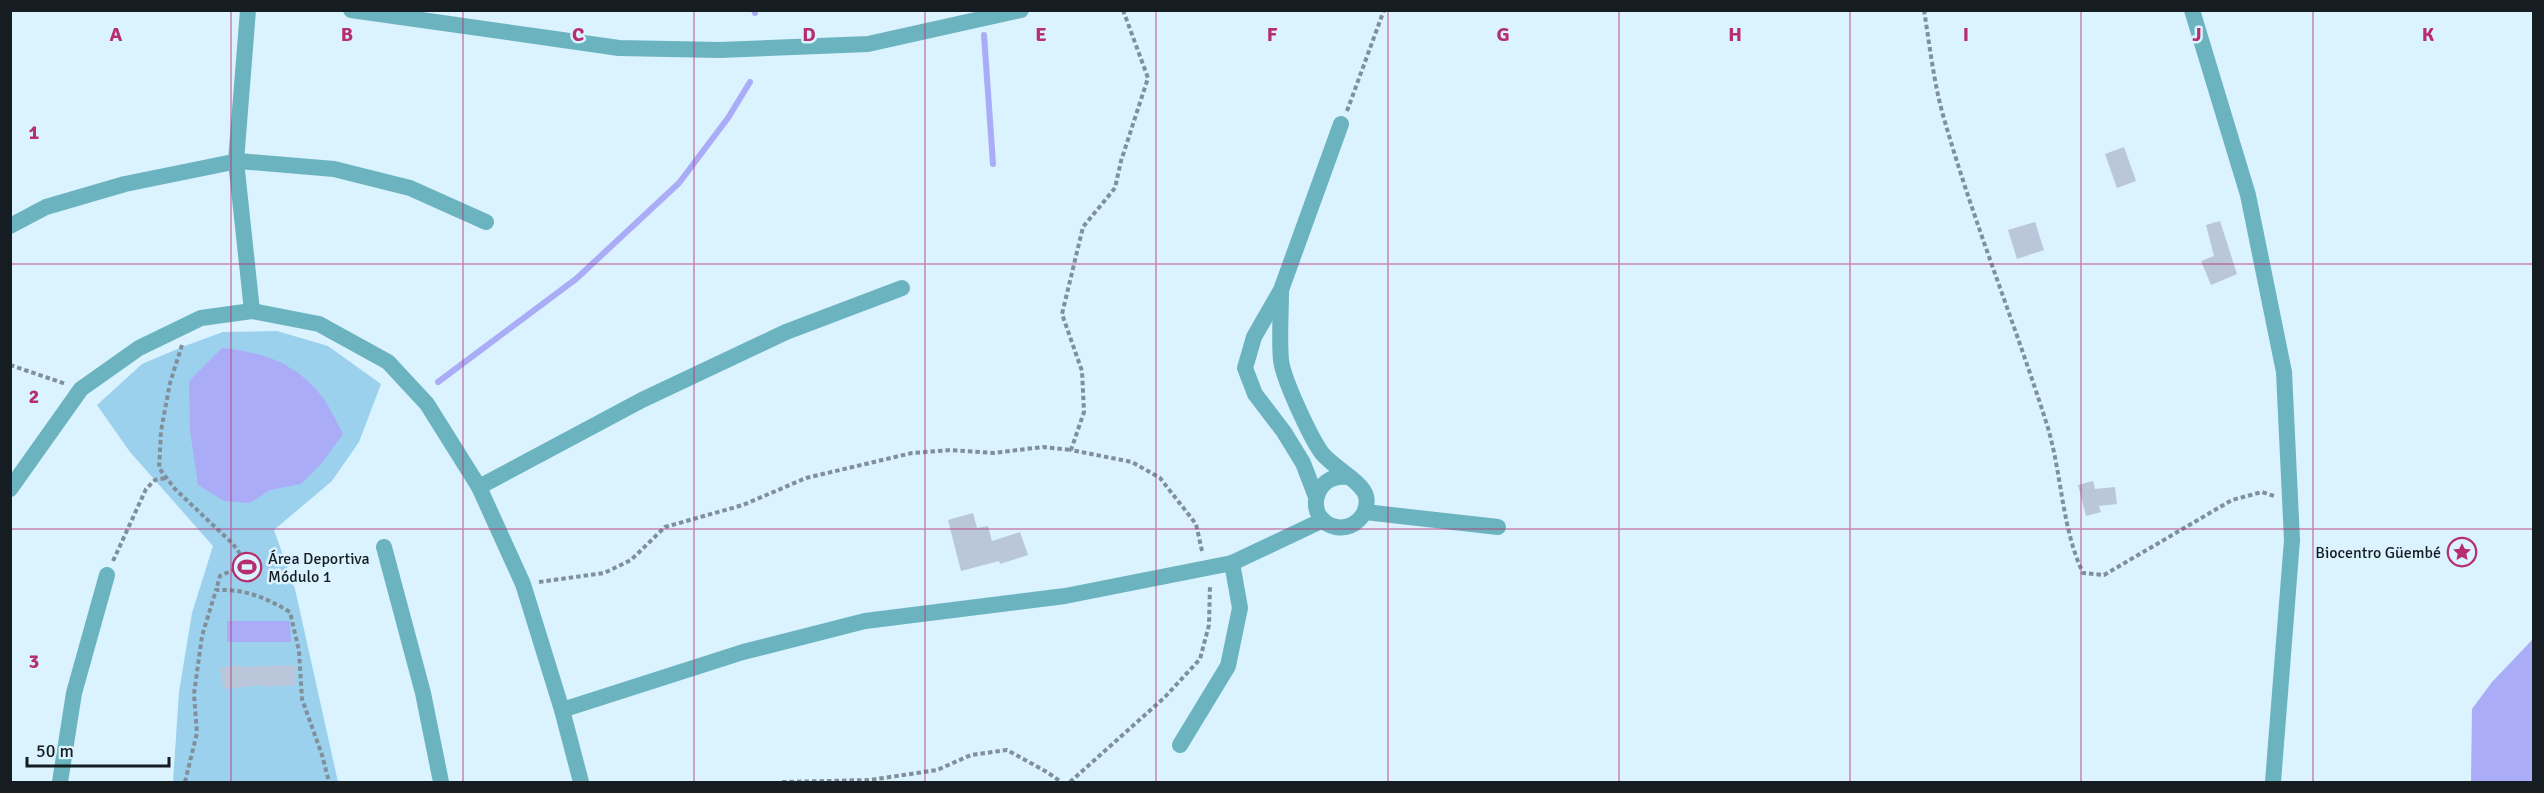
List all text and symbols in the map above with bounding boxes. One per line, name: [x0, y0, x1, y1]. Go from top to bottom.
text: A: [110, 22, 123, 47]
text: B: [341, 22, 353, 47]
text: C: [572, 22, 584, 47]
text: D: [802, 22, 816, 47]
text: E: [1035, 22, 1047, 47]
text: F: [1267, 22, 1278, 47]
text: G: [1496, 22, 1510, 47]
text: H: [1728, 22, 1742, 47]
text: I: [1963, 22, 1969, 47]
text: J: [2192, 22, 2202, 47]
text: K: [2422, 22, 2435, 47]
text: 1: [29, 120, 40, 145]
text: 2: [29, 384, 39, 409]
place icon: Biocentro Güembé: [2446, 536, 2478, 568]
place label: Biocentro Güembé: [2315, 543, 2441, 563]
place label: Área Deportiva Módulo 1: [268, 549, 370, 587]
sports icon: Área Deportiva Módulo 1: [231, 551, 263, 583]
text: 3: [29, 649, 39, 674]
scale bar: [27, 730, 170, 768]
text: 50 m: [36, 740, 74, 762]

